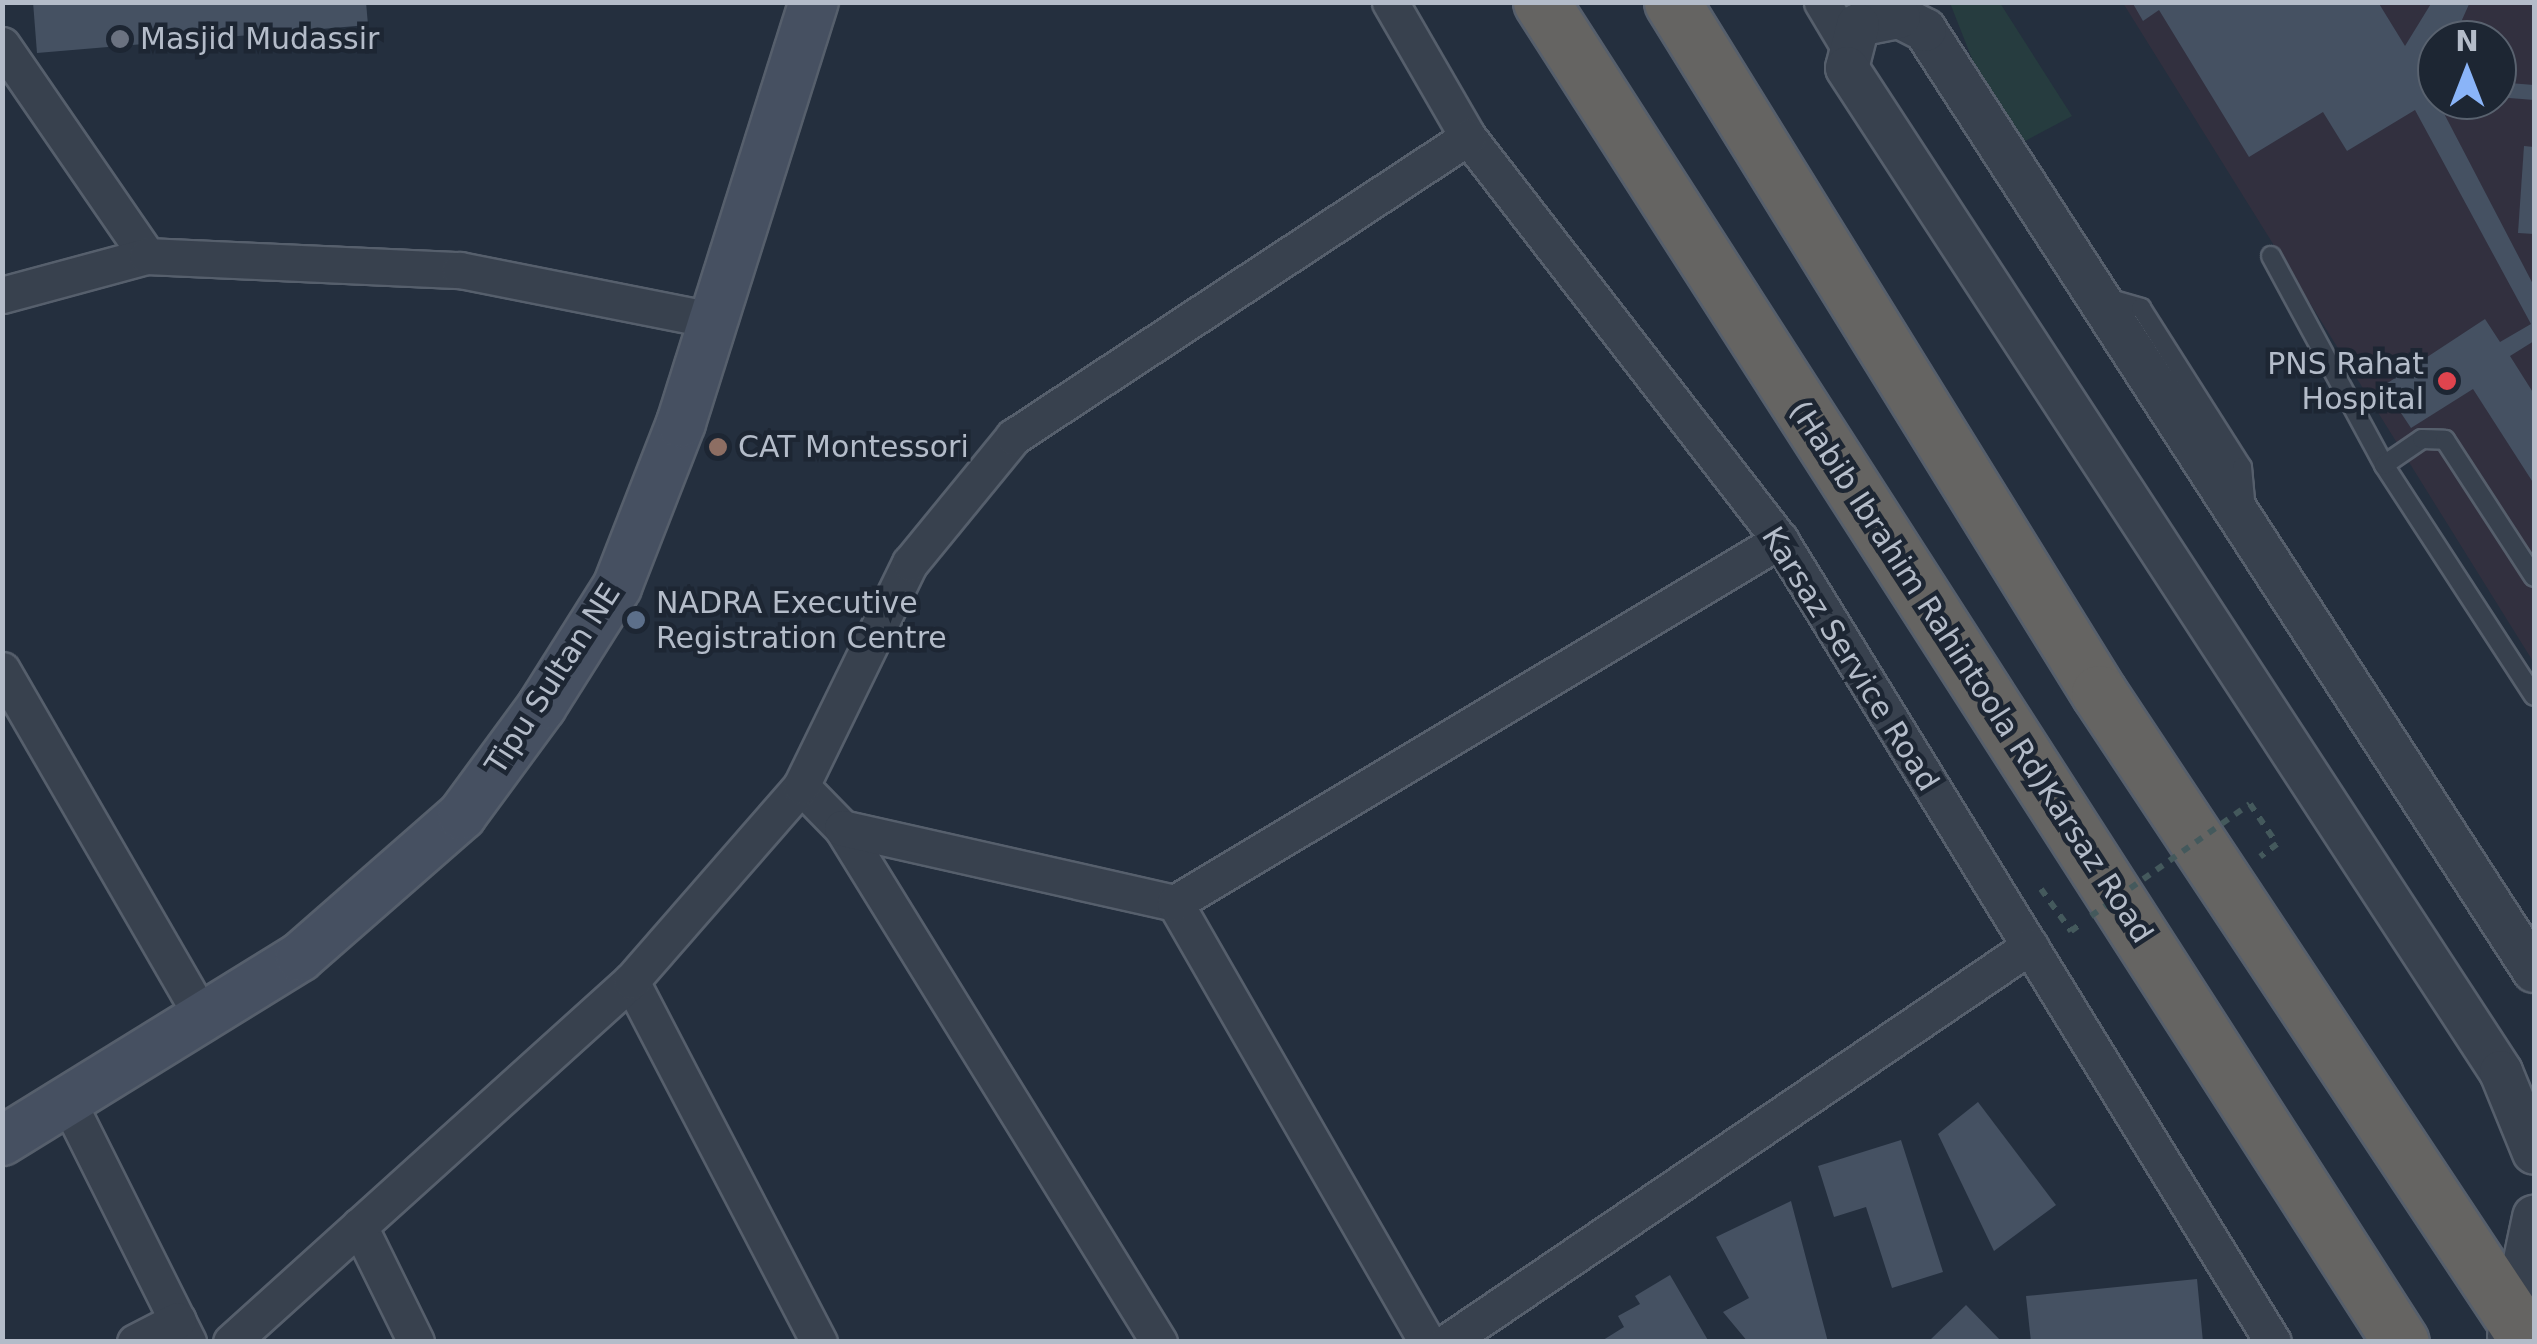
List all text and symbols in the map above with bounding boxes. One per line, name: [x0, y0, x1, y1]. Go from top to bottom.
north arrow: [2417, 20, 2517, 120]
place label: Masjid Mudassir: [140, 21, 379, 57]
text: N: [2455, 25, 2479, 58]
marker: Masjid Mudassir: [109, 28, 131, 50]
place label: PNS Rahat Hospital: [2267, 346, 2424, 416]
marker: PNS Rahat Hospital: [2434, 368, 2460, 394]
street label: (Habib Ibrahim Rahintoola Rd)Karsaz Road: [1782, 394, 2160, 950]
place label: CAT Montessori: [738, 429, 969, 465]
marker: CAT Montessori: [707, 436, 729, 458]
street label: Karsaz Service Road: [1754, 520, 1946, 798]
street label: Tipu Sultan NE: [478, 577, 628, 781]
place label: NADRA Executive Registration Centre: [656, 585, 947, 656]
marker: NADRA Executive Registration Centre: [625, 609, 647, 631]

